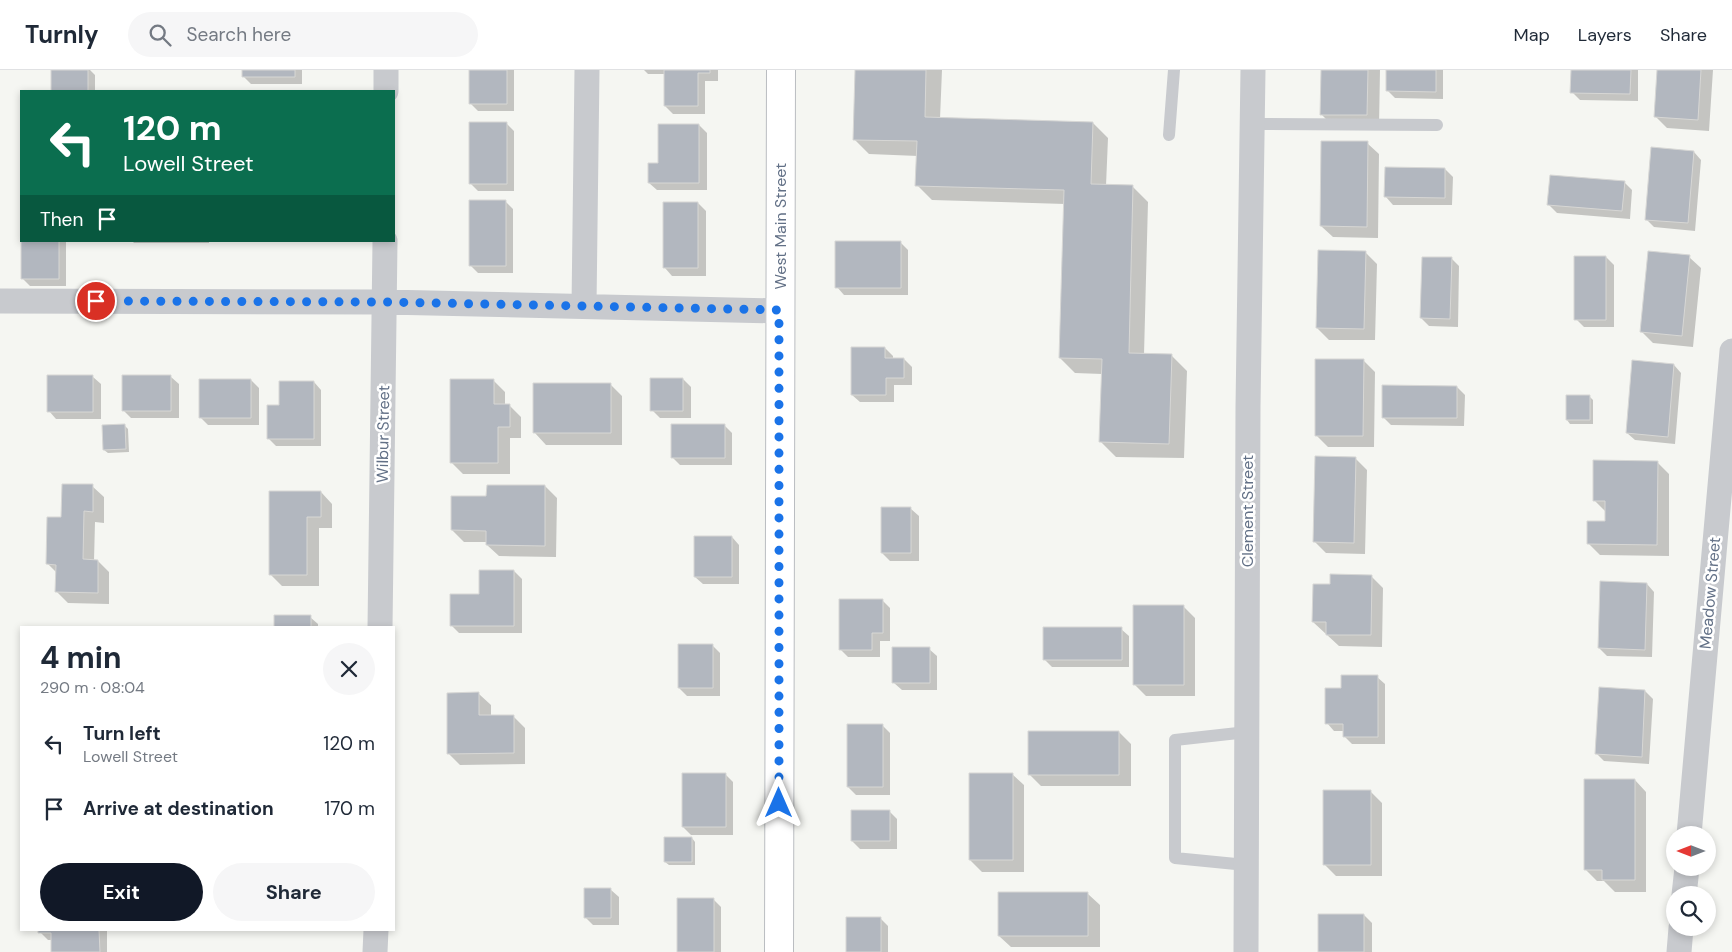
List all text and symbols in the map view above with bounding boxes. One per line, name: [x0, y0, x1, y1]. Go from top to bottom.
search box: [128, 12, 478, 57]
text: Turnly: [25, 19, 98, 50]
icon: search: [146, 21, 174, 49]
text: Search here: [186, 22, 291, 47]
text: Map: [1514, 23, 1550, 47]
text: Layers: [1578, 23, 1632, 47]
text: Share: [1660, 23, 1707, 47]
text: 120 m: [123, 105, 222, 151]
icon: left: [40, 110, 105, 175]
text: Lowell Street: [123, 149, 254, 178]
street label: West Main Street: [770, 163, 791, 289]
icon: arrive: [93, 205, 121, 233]
text: Then: [40, 207, 83, 232]
pin: [75, 280, 117, 322]
icon: arrive: [82, 287, 110, 315]
street label: Wilbur Street: [372, 385, 394, 483]
street label: Clement Street: [1237, 455, 1258, 567]
street label: Meadow Street: [1695, 536, 1725, 650]
text: 4 min: [40, 638, 122, 677]
button: close: [323, 643, 375, 695]
text: 290 m · 08:04: [40, 677, 145, 698]
text: Turn left: [83, 721, 161, 746]
icon: left: [40, 730, 68, 758]
text: 120 m: [323, 731, 375, 756]
text: Lowell Street: [83, 746, 178, 767]
position arrow: [752, 776, 804, 828]
icon: arrive: [40, 795, 68, 823]
text: Arrive at destination: [83, 796, 274, 821]
text: 170 m: [324, 796, 375, 821]
north arrow: [1666, 826, 1716, 876]
map controls: [1666, 826, 1716, 936]
button: Exit: [40, 863, 203, 921]
button: Share: [213, 863, 375, 921]
button: search: [1666, 886, 1716, 936]

